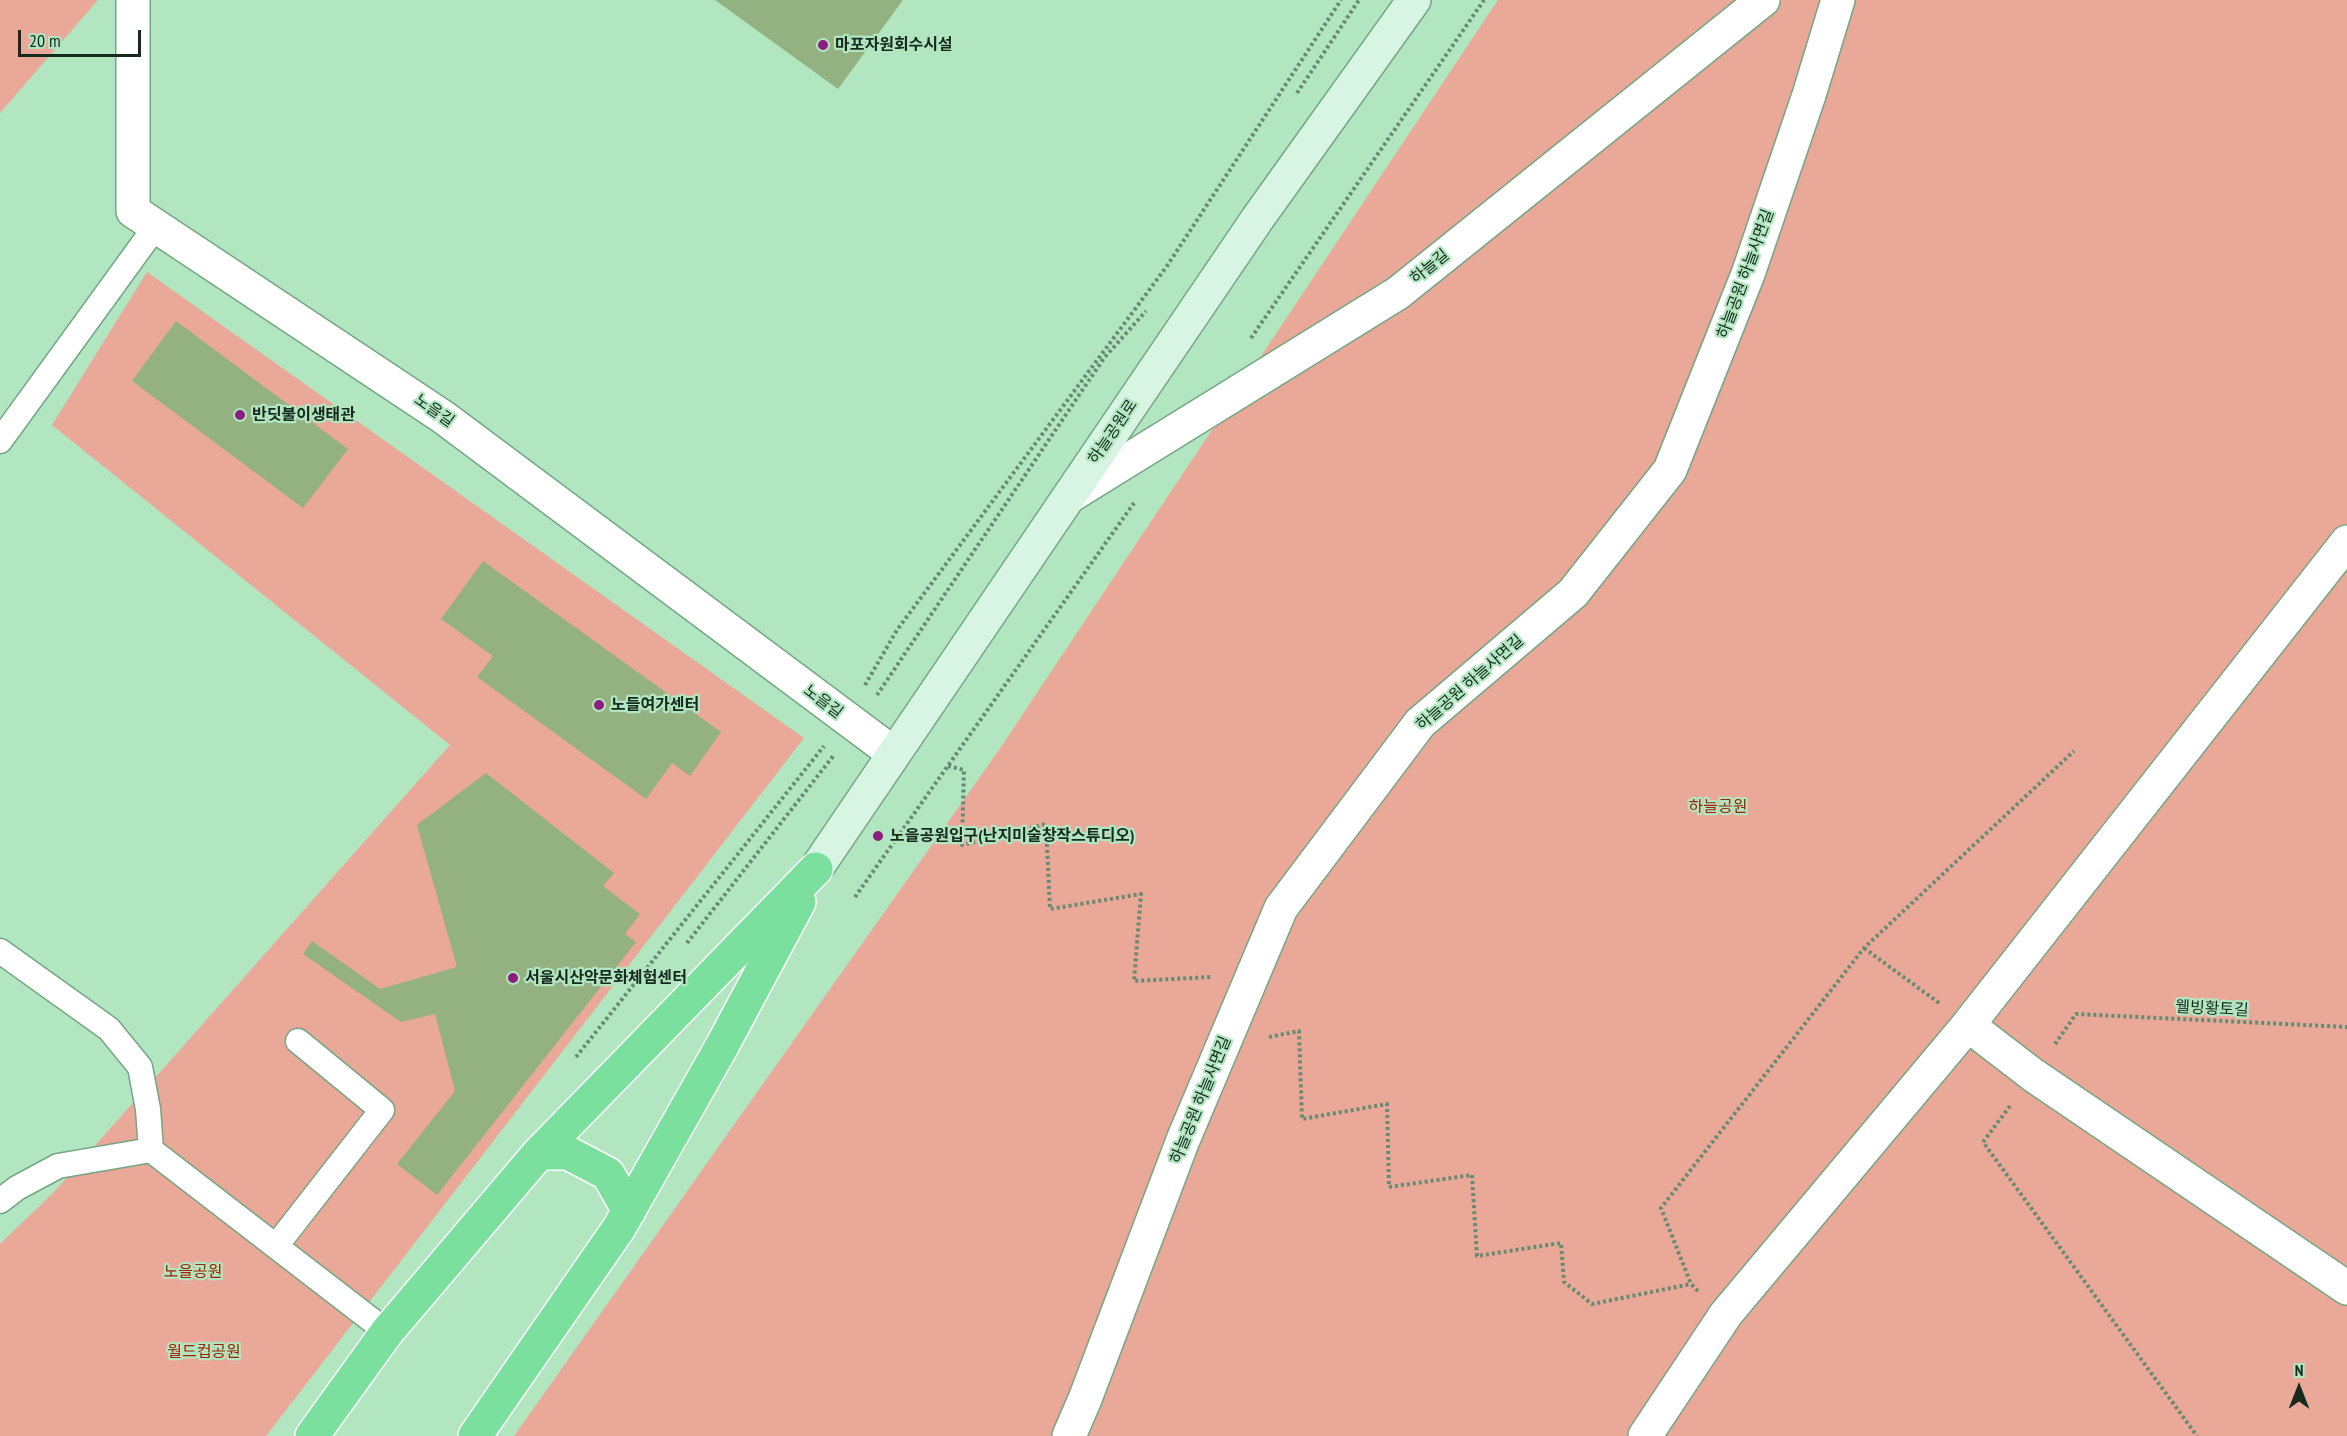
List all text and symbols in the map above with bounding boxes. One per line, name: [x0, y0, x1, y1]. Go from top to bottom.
scale bar: [21, 18, 144, 56]
text: 20 m: [29, 29, 61, 52]
place label: 마포자원회수시설: [835, 35, 953, 55]
marker: 마포자원회수시설: [816, 38, 830, 52]
street label: 하늘공원 하늘사면길: [1714, 207, 1778, 341]
street label: 하늘길: [1407, 246, 1453, 288]
street label: 노을길: [410, 390, 458, 432]
street label: 하늘공원로: [1084, 396, 1142, 468]
place label: 반딧불이생태관: [252, 405, 355, 425]
marker: 반딧불이생태관: [233, 408, 247, 422]
street label: 하늘공원 하늘사면길: [1412, 631, 1528, 735]
street label: 노을길: [800, 681, 846, 723]
place label: 노들여가센터: [611, 695, 699, 715]
marker: 노들여가센터: [592, 698, 606, 712]
park label: 하늘공원: [1689, 797, 1747, 817]
place label: 노을공원입구(난지미술창작스튜디오): [890, 826, 1134, 846]
marker: 노을공원입구(난지미술창작스튜디오): [871, 829, 885, 843]
place label: 서울시산악문화체험센터: [525, 968, 687, 988]
marker: 서울시산악문화체험센터: [506, 971, 520, 985]
street label: 웰빙황토길: [2175, 997, 2249, 1021]
street label: 하늘공원 하늘사면길: [1167, 1033, 1235, 1167]
park label: 노을공원: [164, 1262, 222, 1282]
park label: 월드컵공원: [167, 1342, 241, 1362]
north arrow: [2269, 1358, 2329, 1418]
text: N: [2295, 1360, 2303, 1380]

